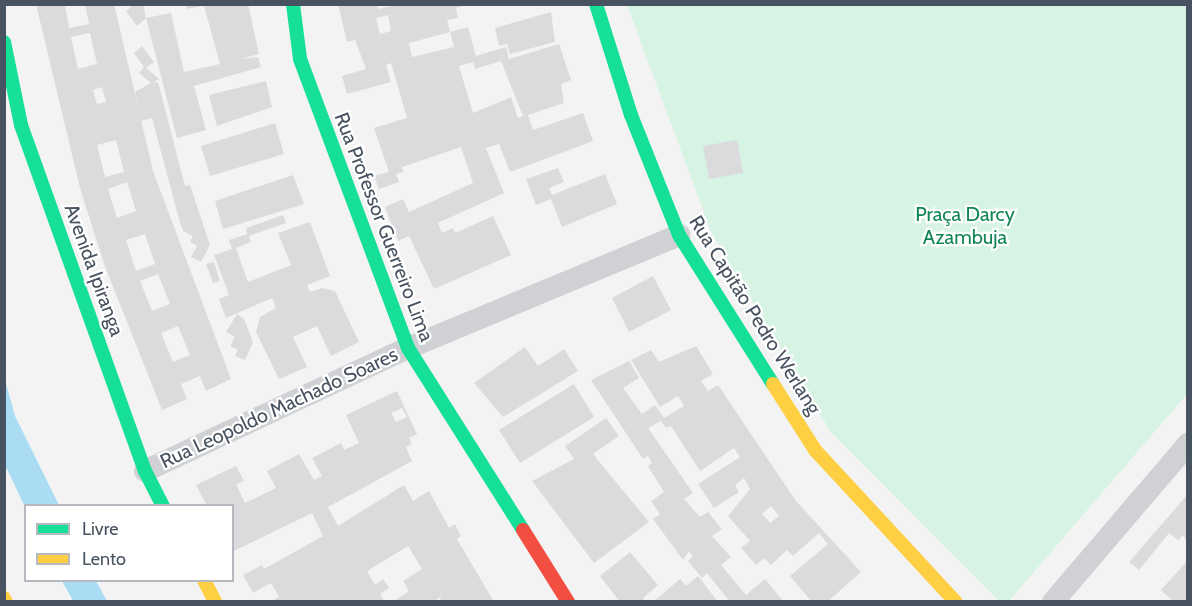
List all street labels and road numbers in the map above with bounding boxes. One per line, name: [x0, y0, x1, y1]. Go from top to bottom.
street label: Rua Professor Guerreiro Lima: [329, 109, 439, 345]
street label: Avenida Ipiranga: [59, 201, 129, 339]
street label: Rua Capitão Pedro Werlang: [684, 211, 826, 419]
street label: Rua Leopoldo Machado Soares: [156, 342, 402, 474]

